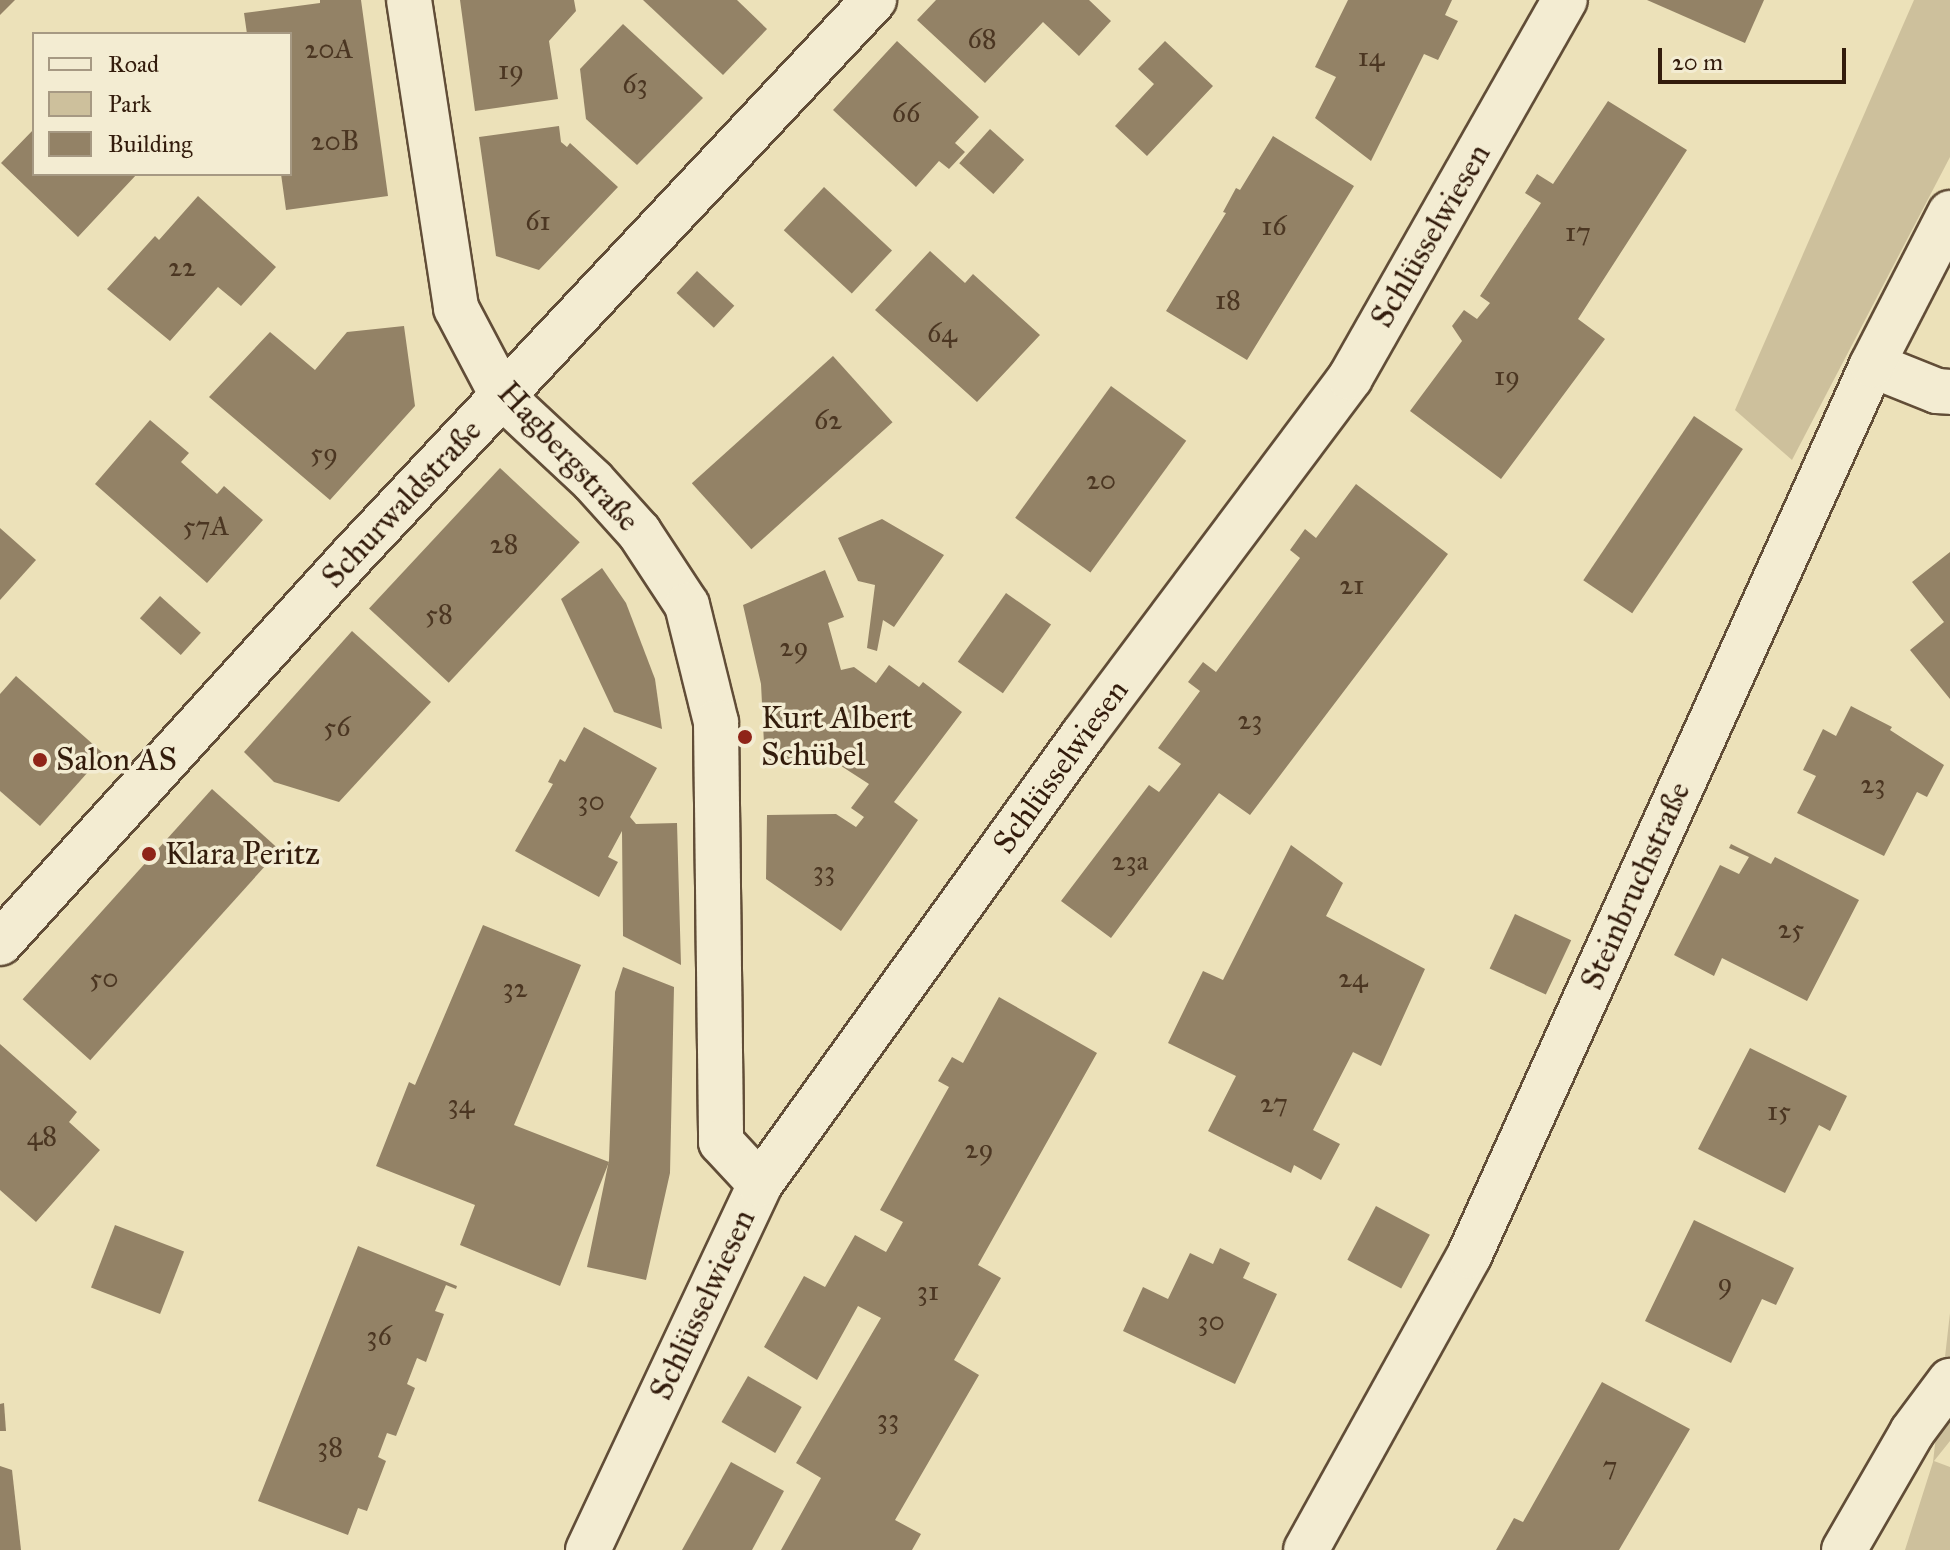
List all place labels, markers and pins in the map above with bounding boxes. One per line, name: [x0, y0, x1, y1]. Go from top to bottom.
place label: Kurt Albert Schübel: [761, 700, 913, 775]
marker: Kurt Albert Schübel: [736, 728, 754, 746]
place label: Salon AS: [56, 741, 177, 779]
marker: Salon AS: [31, 751, 49, 769]
place label: Klara Peritz: [165, 835, 320, 873]
marker: Klara Peritz: [140, 845, 158, 863]

